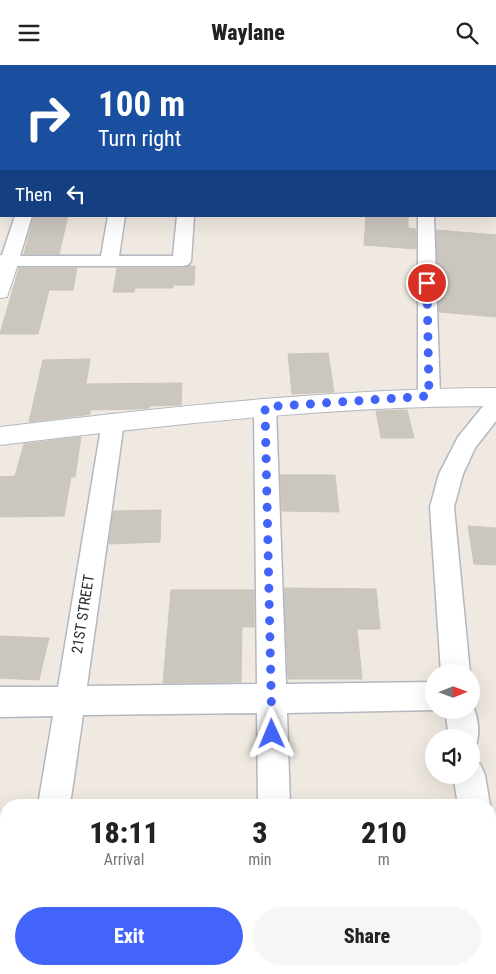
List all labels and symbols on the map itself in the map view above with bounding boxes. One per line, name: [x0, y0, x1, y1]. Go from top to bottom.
pin: [406, 262, 448, 304]
street label: 21ST STREET: [68, 573, 98, 655]
north arrow: [425, 664, 480, 719]
position arrow: [245, 707, 297, 759]

